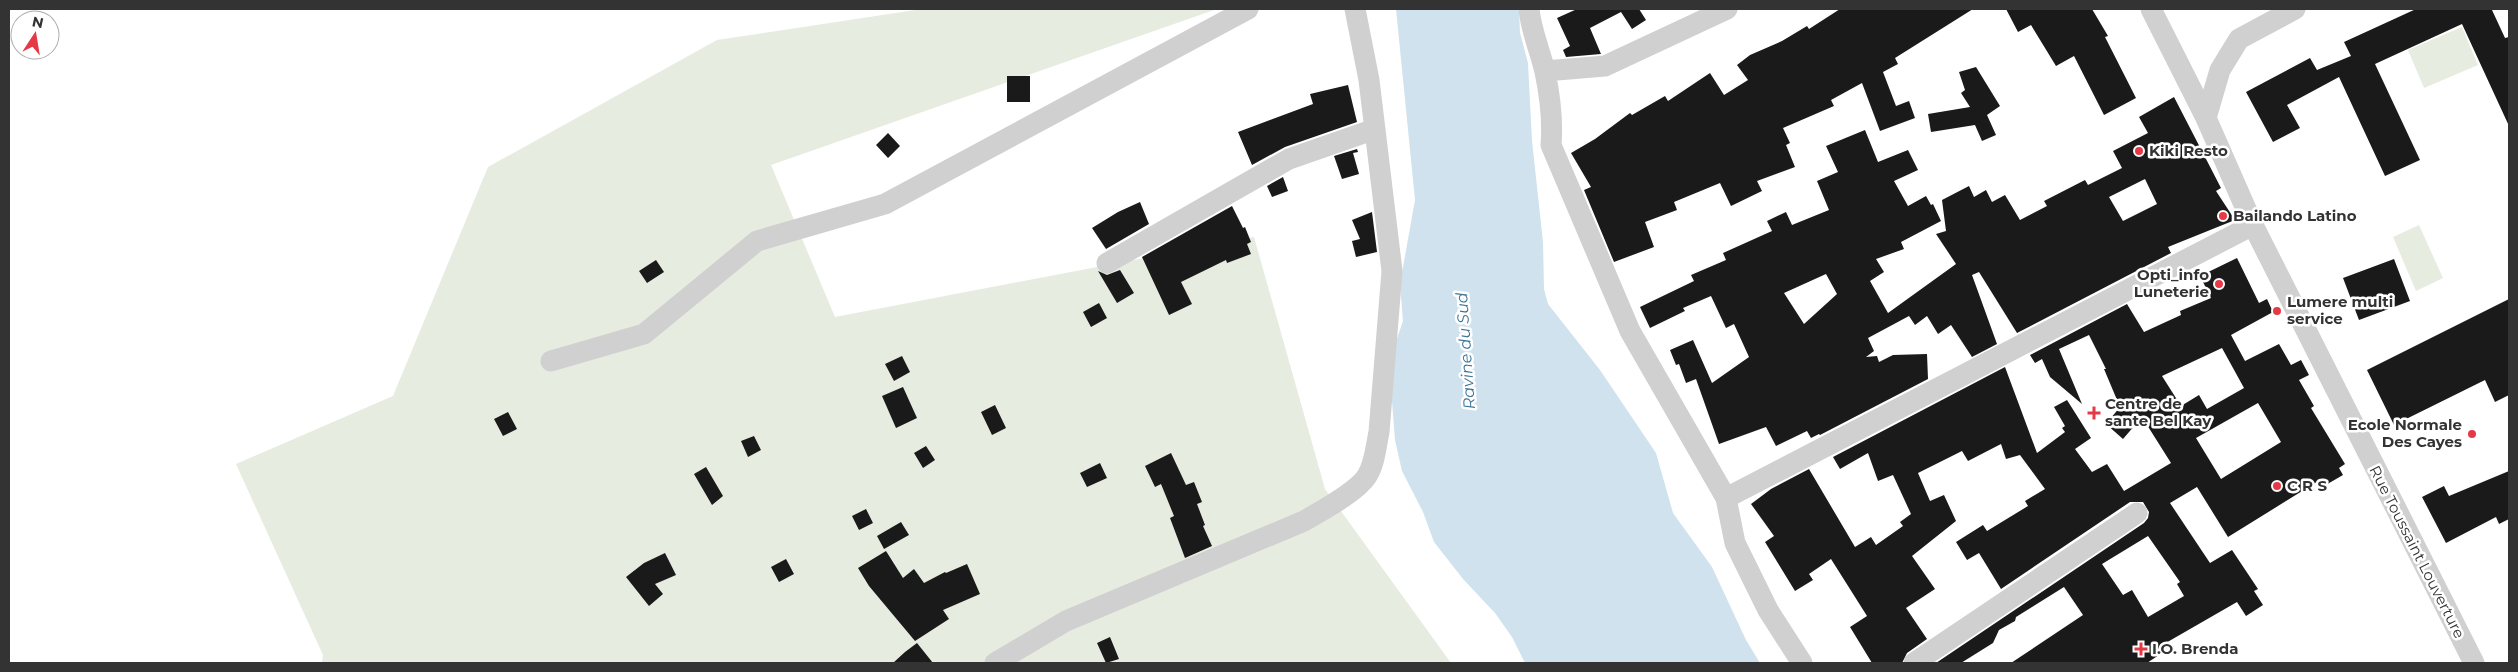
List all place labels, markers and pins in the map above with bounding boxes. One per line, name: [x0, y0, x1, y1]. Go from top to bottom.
place label: Kiki Resto: [2149, 141, 2228, 160]
marker: Kiki Resto: [2133, 145, 2145, 157]
place label: Bailando Latino: [2233, 206, 2357, 225]
marker: Bailando Latino: [2217, 210, 2229, 222]
place label: Opti_info Luneterie: [2134, 265, 2209, 301]
marker: Opti_info Luneterie: [2213, 278, 2225, 290]
place label: Lumere multi service: [2287, 292, 2393, 328]
marker: Lumere multi service: [2271, 305, 2283, 317]
place label: Centre de sante Bel Kay: [2105, 394, 2212, 430]
marker: Centre de sante Bel Kay: [2087, 406, 2101, 420]
place label: Ecole Normale Des Cayes: [2348, 415, 2462, 451]
marker: Ecole Normale Des Cayes: [2466, 428, 2478, 440]
place label: C R S: [2287, 476, 2327, 495]
marker: C R S: [2271, 480, 2283, 492]
place label: I.O. Brenda: [2152, 639, 2238, 658]
marker: I.O. Brenda: [2134, 642, 2148, 656]

